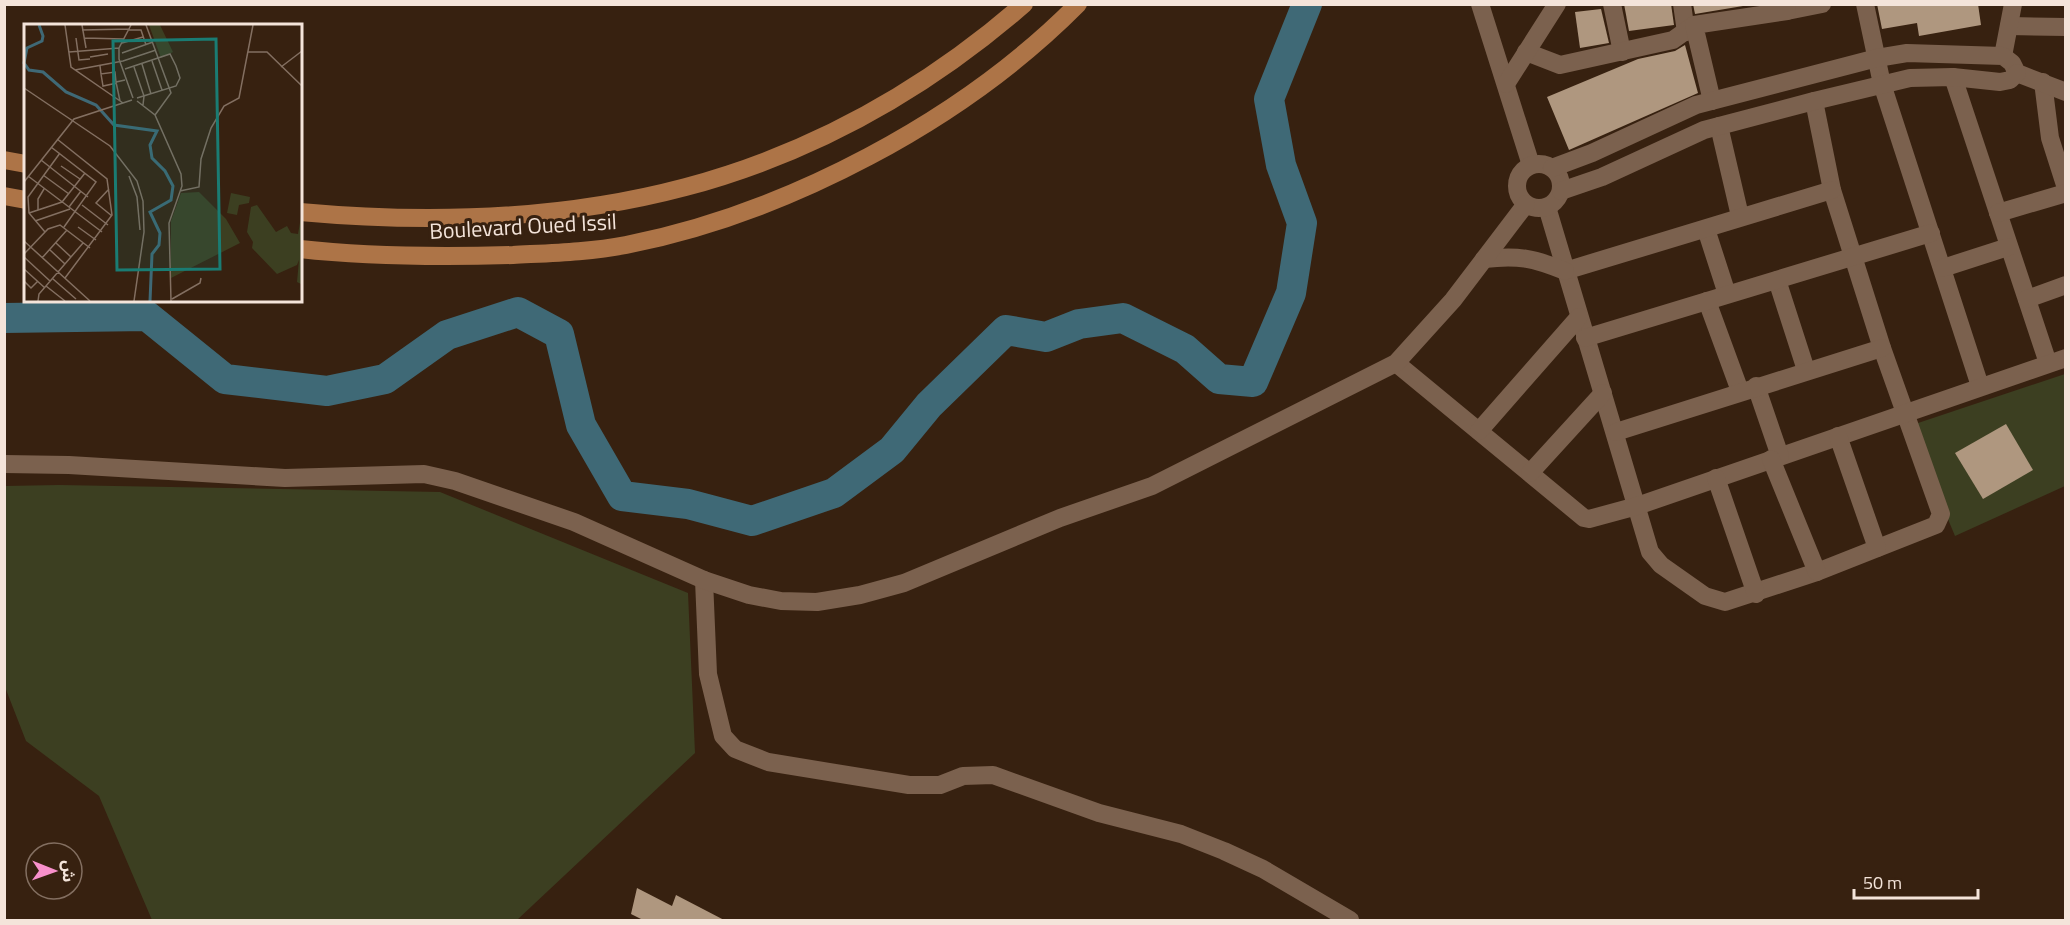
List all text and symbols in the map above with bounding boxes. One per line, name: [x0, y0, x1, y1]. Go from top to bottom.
inset map: [24, 24, 302, 302]
street label: Boulevard Oued Issil: [428, 204, 618, 248]
north arrow: [24, 841, 84, 901]
text: ش: [57, 860, 81, 883]
scale bar: [1854, 862, 1978, 900]
text: 50 m: [1863, 869, 1902, 896]

